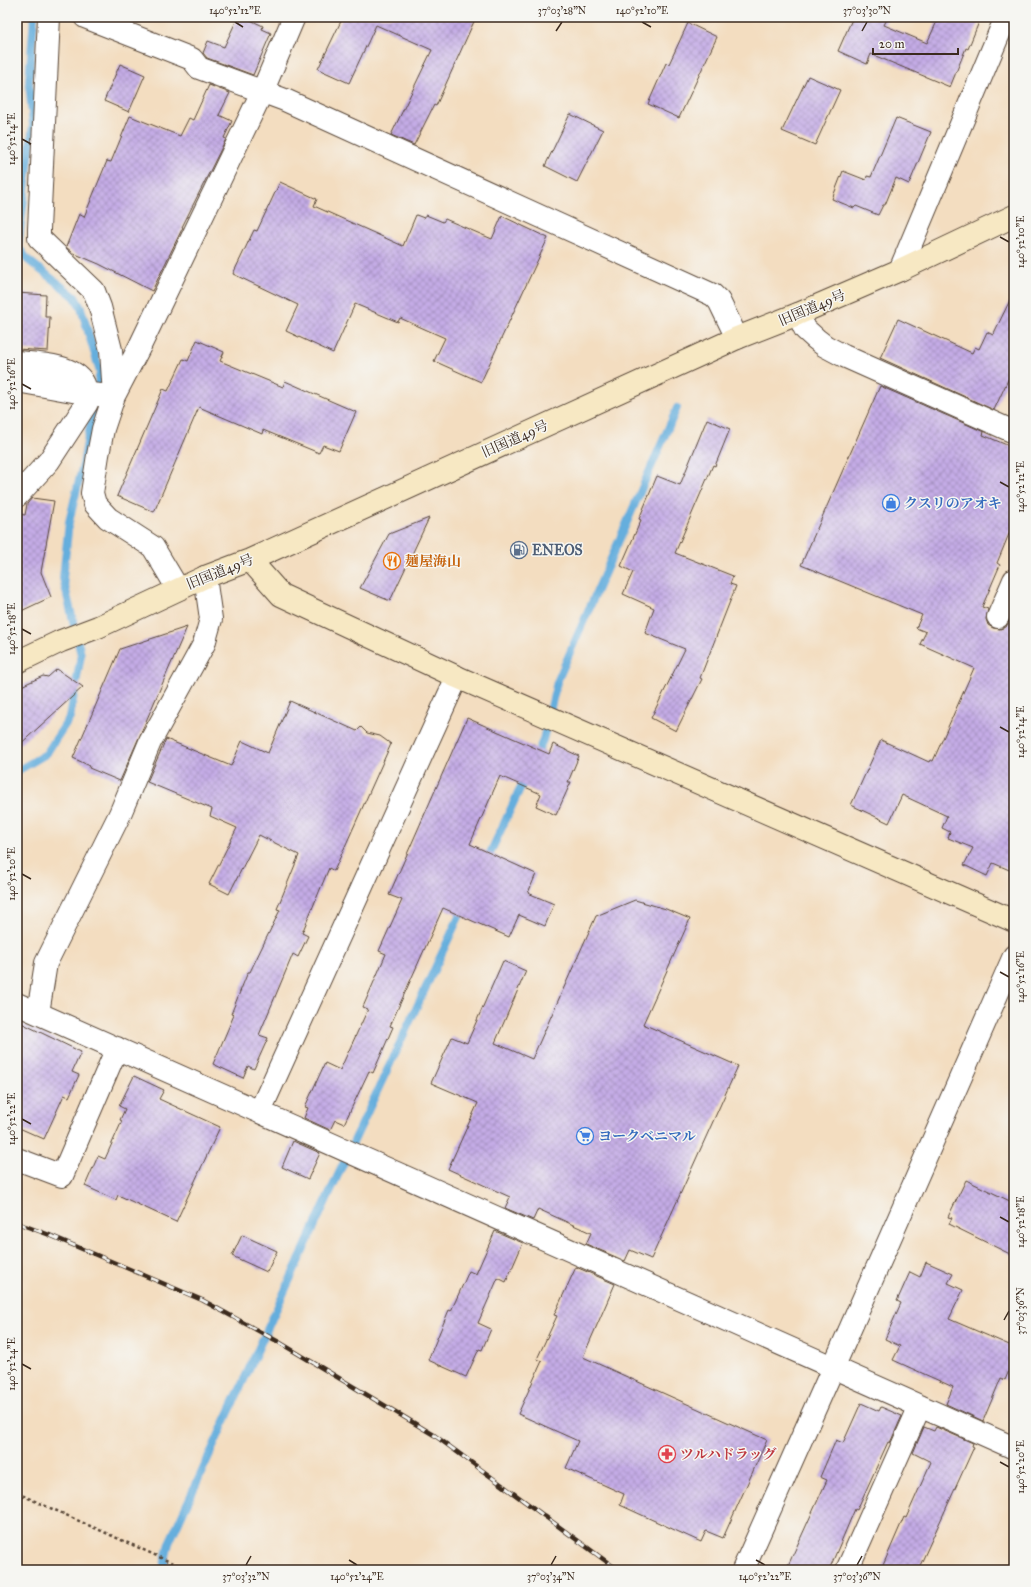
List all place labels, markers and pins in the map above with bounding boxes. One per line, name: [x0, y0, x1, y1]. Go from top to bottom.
shop icon: クスリのアオキ: [881, 493, 901, 513]
place label: クスリのアオキ: [904, 495, 1002, 512]
fuel station icon: ENEOS: [509, 540, 529, 560]
place label: ENEOS: [532, 542, 583, 559]
restaurant icon: 麺屋海山: [382, 551, 402, 571]
place label: 麺屋海山: [405, 553, 461, 570]
supermarket icon: ヨークベニマル: [575, 1126, 595, 1146]
place label: ヨークベニマル: [598, 1128, 696, 1145]
pharmacy icon: ツルハドラッグ: [657, 1444, 677, 1464]
place label: ツルハドラッグ: [680, 1446, 776, 1463]

